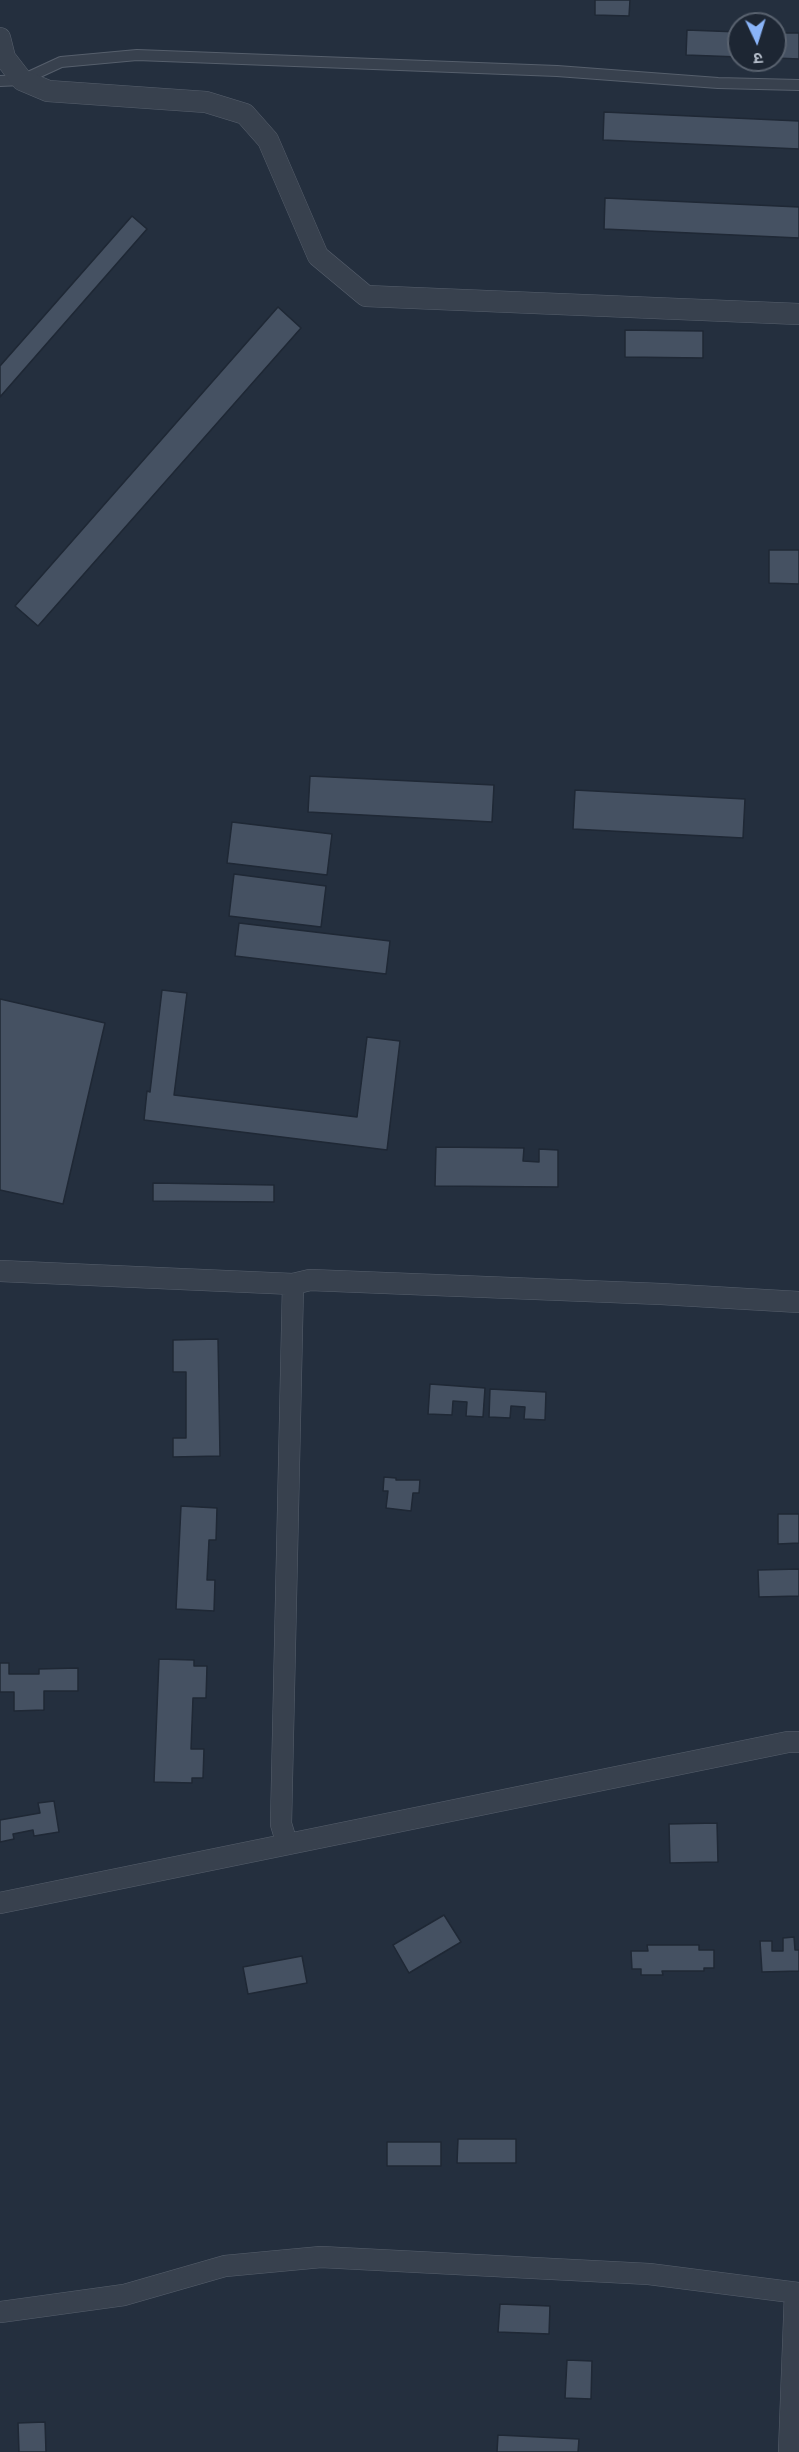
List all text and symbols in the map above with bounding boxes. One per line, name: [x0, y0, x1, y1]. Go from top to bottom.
north arrow: [727, 12, 787, 72]
text: उ: [753, 48, 763, 68]

